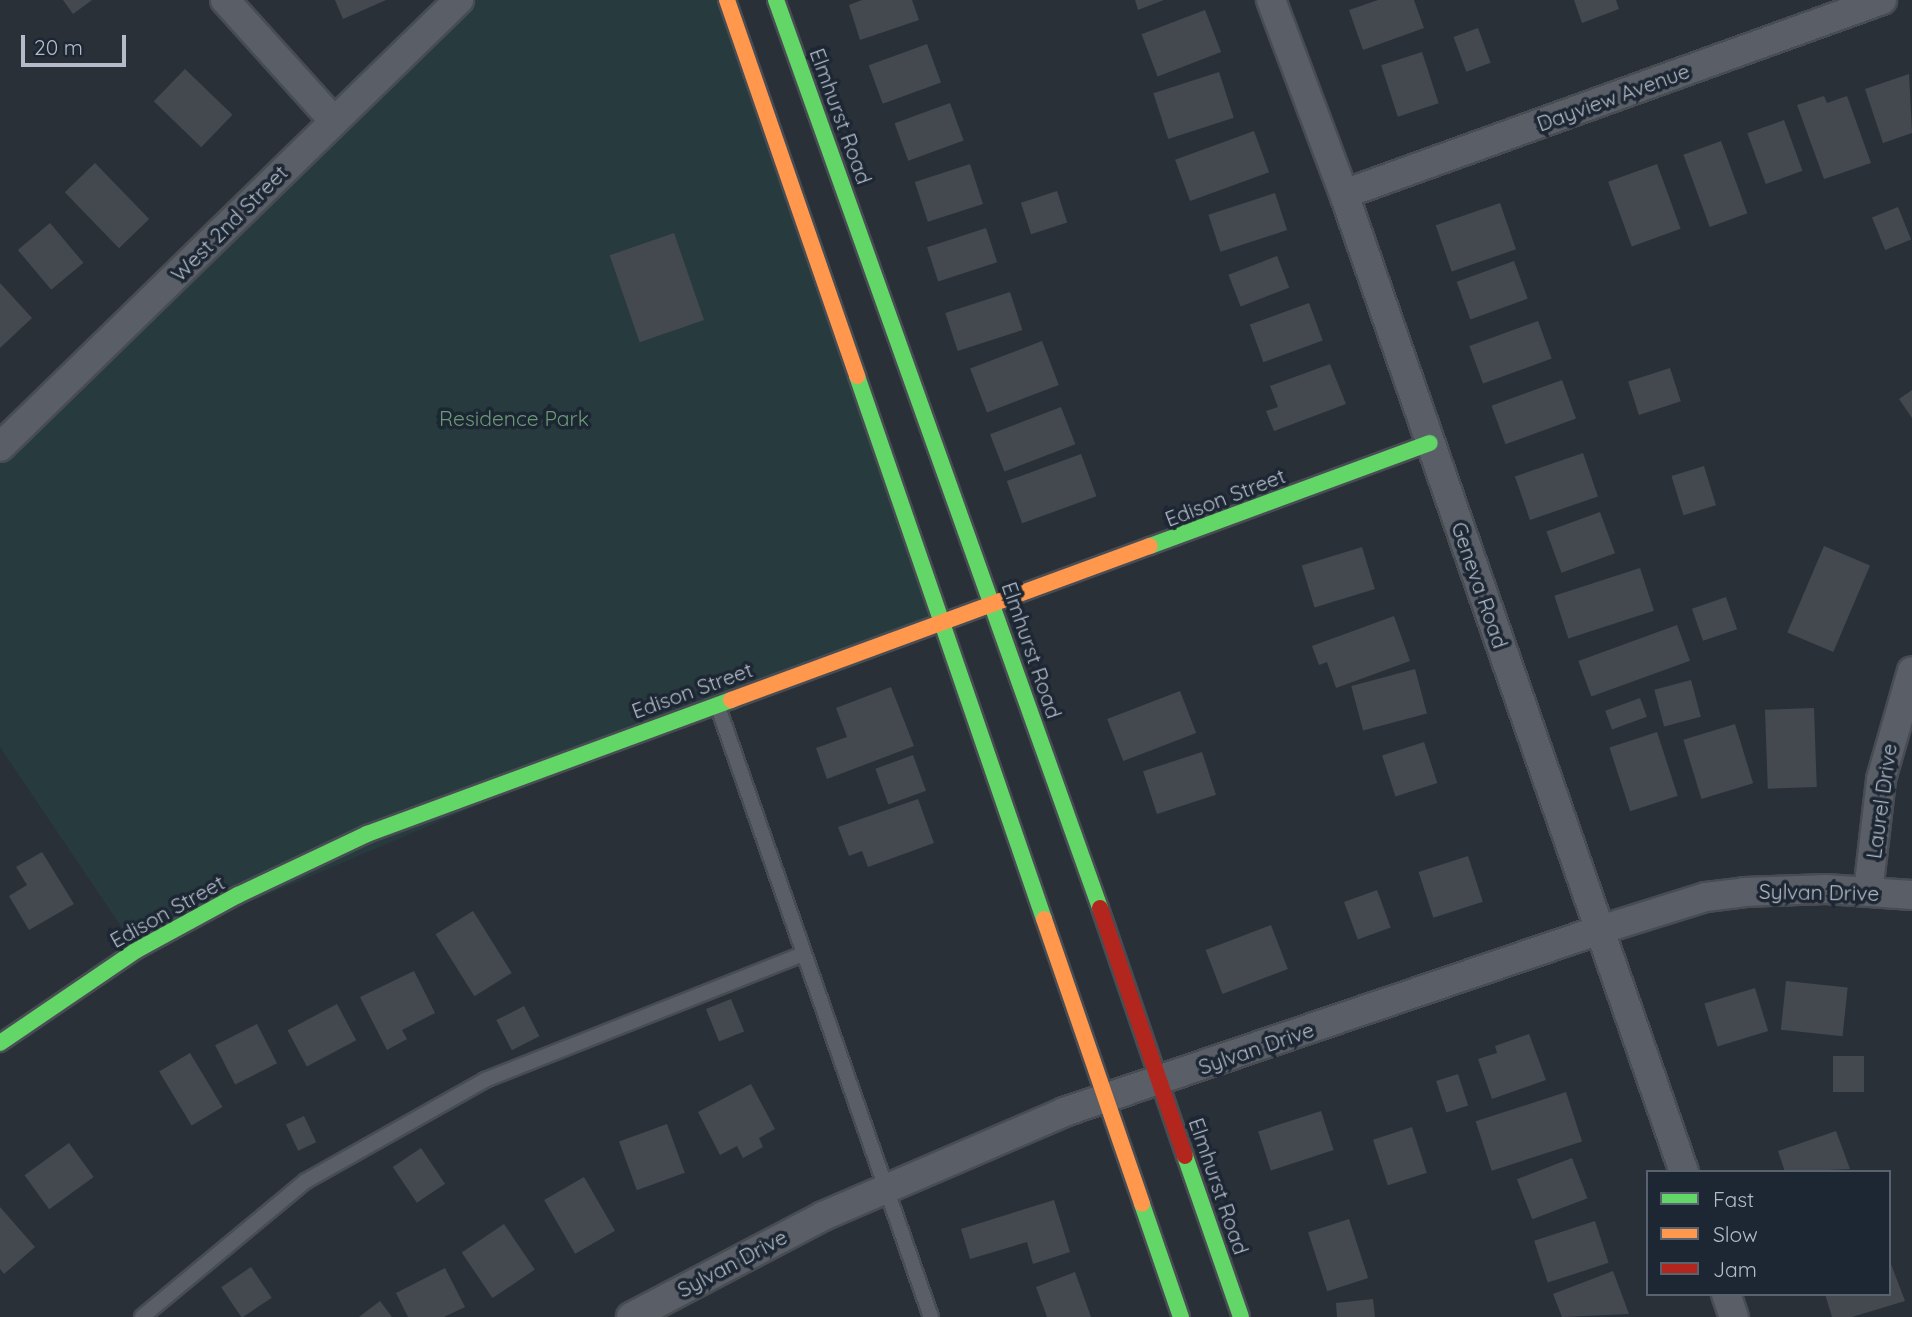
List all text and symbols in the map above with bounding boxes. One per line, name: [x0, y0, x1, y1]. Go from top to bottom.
scale bar: [24, 21, 130, 65]
text: 20 m: [34, 34, 83, 60]
street label: Elmhurst Road: [805, 45, 877, 187]
street label: Dayview Avenue: [1533, 58, 1693, 136]
street label: West 2nd Street: [166, 160, 292, 286]
park label: Residence Park: [439, 405, 589, 431]
street label: Edison Street: [1161, 463, 1289, 531]
street label: Geneva Road: [1447, 519, 1513, 651]
street label: Elmhurst Road: [997, 578, 1067, 722]
street label: Edison Street: [628, 656, 756, 724]
street label: Laurel Drive: [1860, 742, 1902, 860]
street label: Edison Street: [105, 869, 229, 953]
street label: Sylvan Drive: [1759, 878, 1879, 906]
street label: Sylvan Drive: [1195, 1017, 1317, 1079]
street label: Elmhurst Road: [1184, 1114, 1254, 1258]
legend: [1646, 1170, 1891, 1296]
text: Fast: [1713, 1186, 1754, 1212]
text: Slow: [1713, 1221, 1758, 1247]
street label: Sylvan Drive: [673, 1224, 791, 1302]
text: Jam: [1713, 1256, 1757, 1282]

